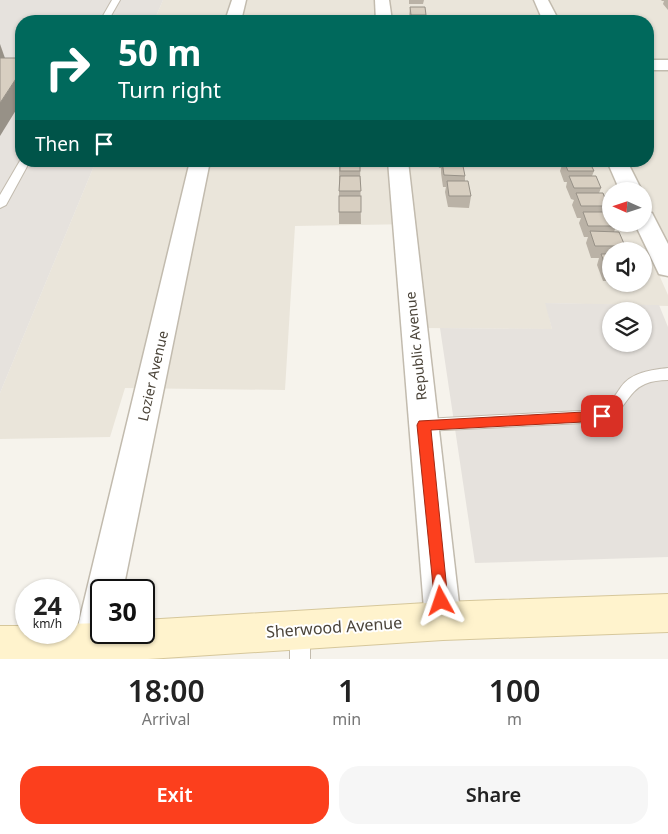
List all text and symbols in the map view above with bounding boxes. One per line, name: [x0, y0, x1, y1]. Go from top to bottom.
text: 50 m: [118, 29, 201, 76]
icon: right: [35, 35, 100, 100]
text: Turn right: [118, 74, 221, 104]
icon: arrive: [90, 130, 118, 158]
text: Then: [35, 131, 80, 157]
north arrow: [602, 182, 652, 232]
map controls: [602, 182, 652, 352]
button: sound: [602, 242, 652, 292]
street label: Republic Avenue: [400, 291, 431, 401]
button: layers: [602, 302, 652, 352]
street label: Lozier Avenue: [133, 329, 172, 423]
pin: [581, 395, 623, 437]
icon: arrive: [588, 402, 616, 430]
position arrow: [414, 574, 466, 626]
speed limit sign: 30: [90, 579, 155, 644]
text: 24: [33, 588, 62, 622]
street label: Sherwood Avenue: [265, 611, 403, 643]
text: km/h: [33, 615, 62, 632]
text: 18:00: [128, 670, 205, 711]
text: 1: [338, 670, 355, 711]
text: 100: [489, 670, 540, 711]
text: Arrival: [142, 708, 191, 730]
text: min: [332, 708, 361, 730]
text: m: [507, 708, 522, 730]
button: Exit: [20, 766, 329, 824]
button: Share: [339, 766, 648, 824]

